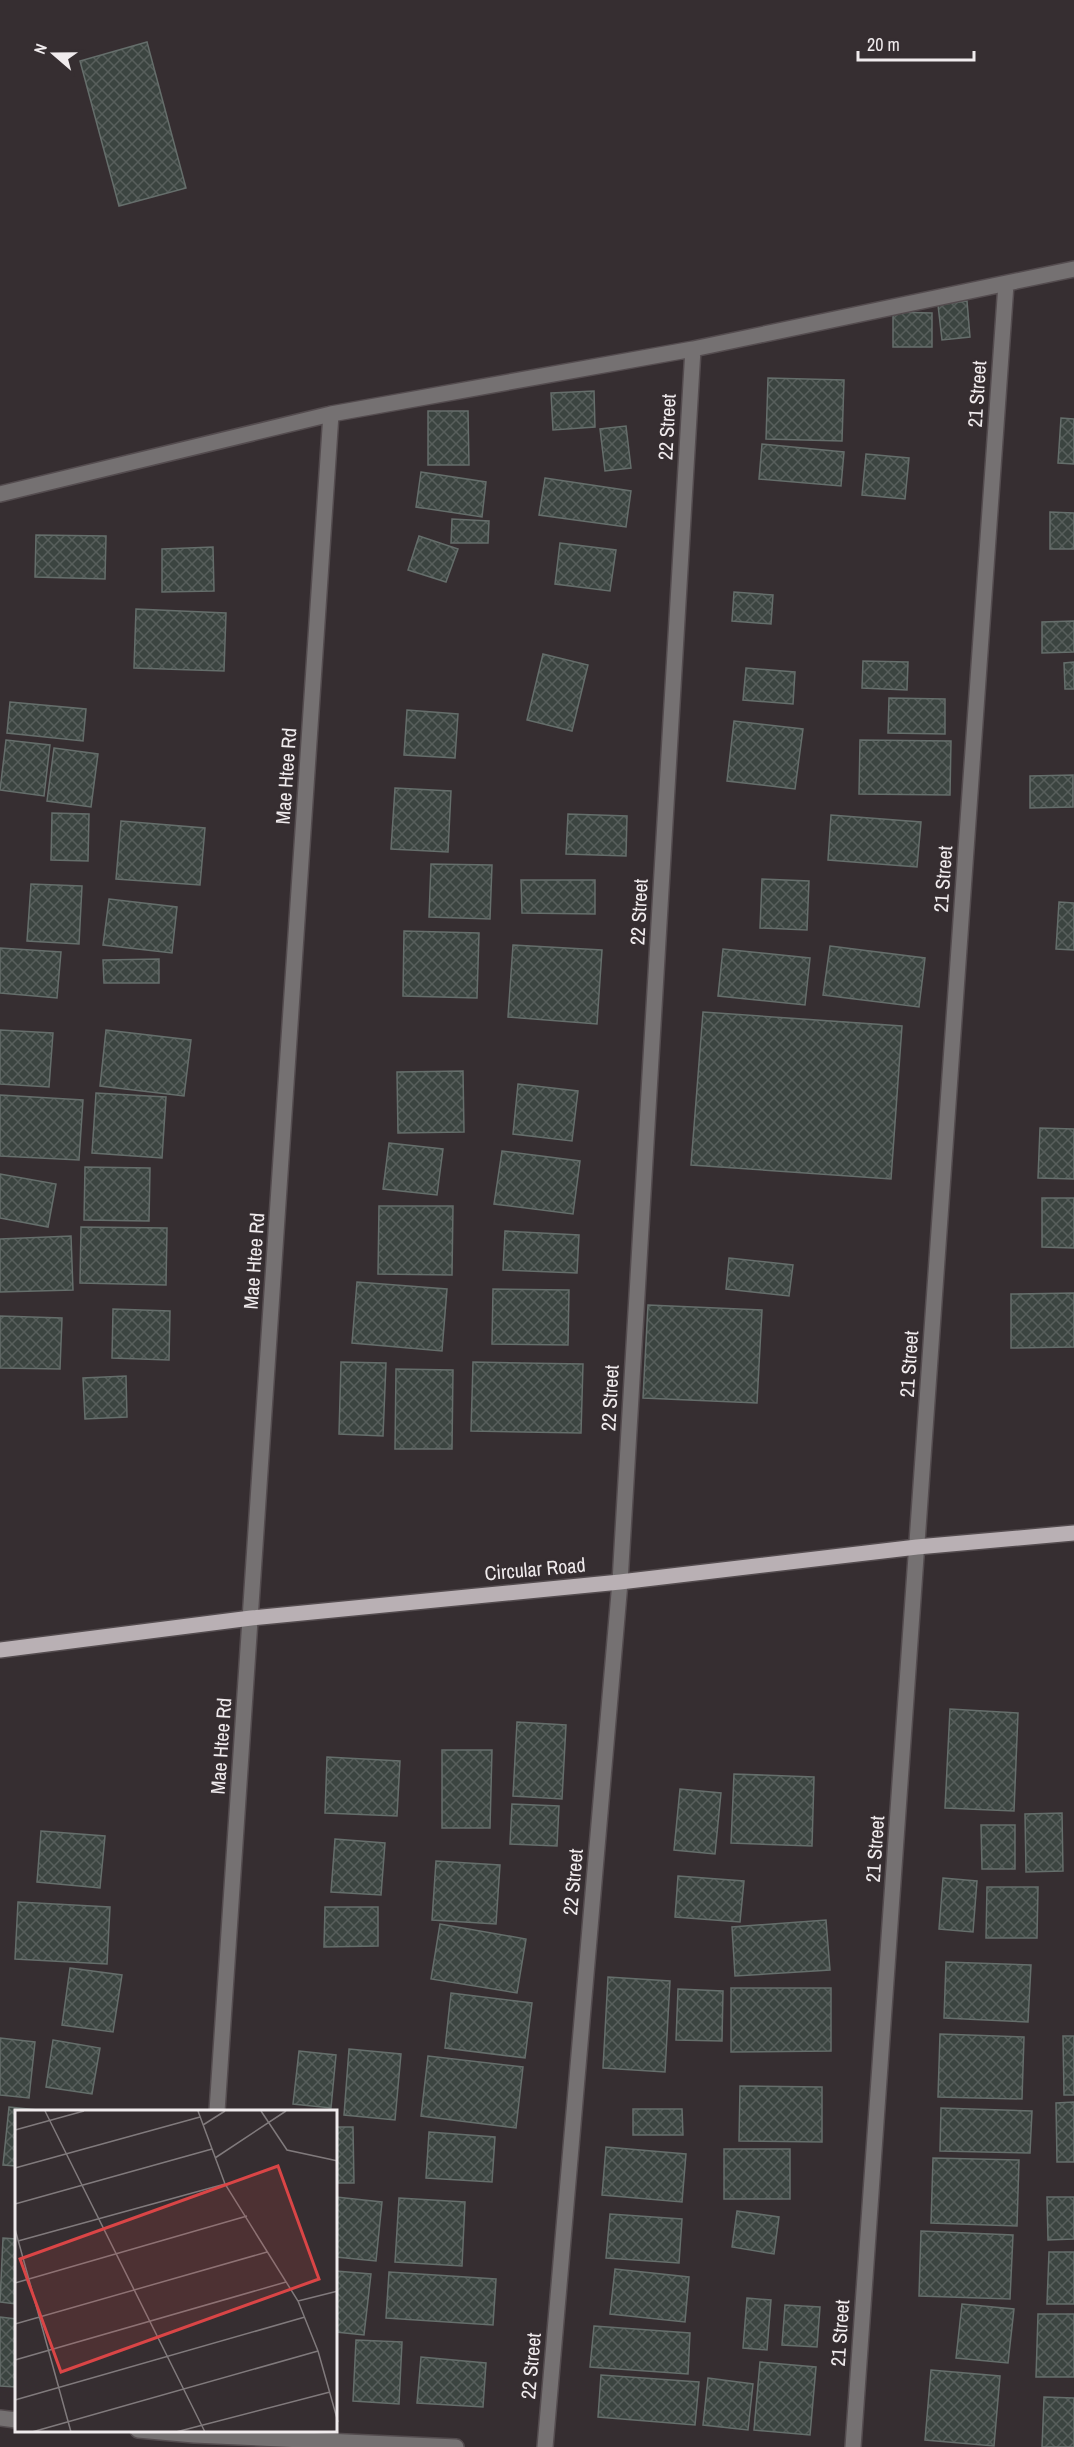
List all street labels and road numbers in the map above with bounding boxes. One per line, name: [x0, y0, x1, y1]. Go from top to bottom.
street label: 21 Street: [961, 359, 992, 428]
street label: 22 Street: [651, 393, 682, 461]
street label: Mae Htee Rd: [269, 727, 302, 825]
street label: 21 Street: [927, 844, 958, 913]
street label: 22 Street: [623, 878, 654, 946]
street label: Mae Htee Rd: [237, 1212, 270, 1310]
street label: 21 Street: [893, 1329, 924, 1398]
street label: 22 Street: [594, 1364, 625, 1432]
street label: Circular Road: [483, 1551, 587, 1586]
street label: Mae Htee Rd: [204, 1697, 237, 1795]
street label: 21 Street: [859, 1814, 890, 1883]
street label: 22 Street: [556, 1847, 589, 1916]
street label: 21 Street: [824, 2298, 855, 2367]
street label: 22 Street: [514, 2331, 547, 2400]

